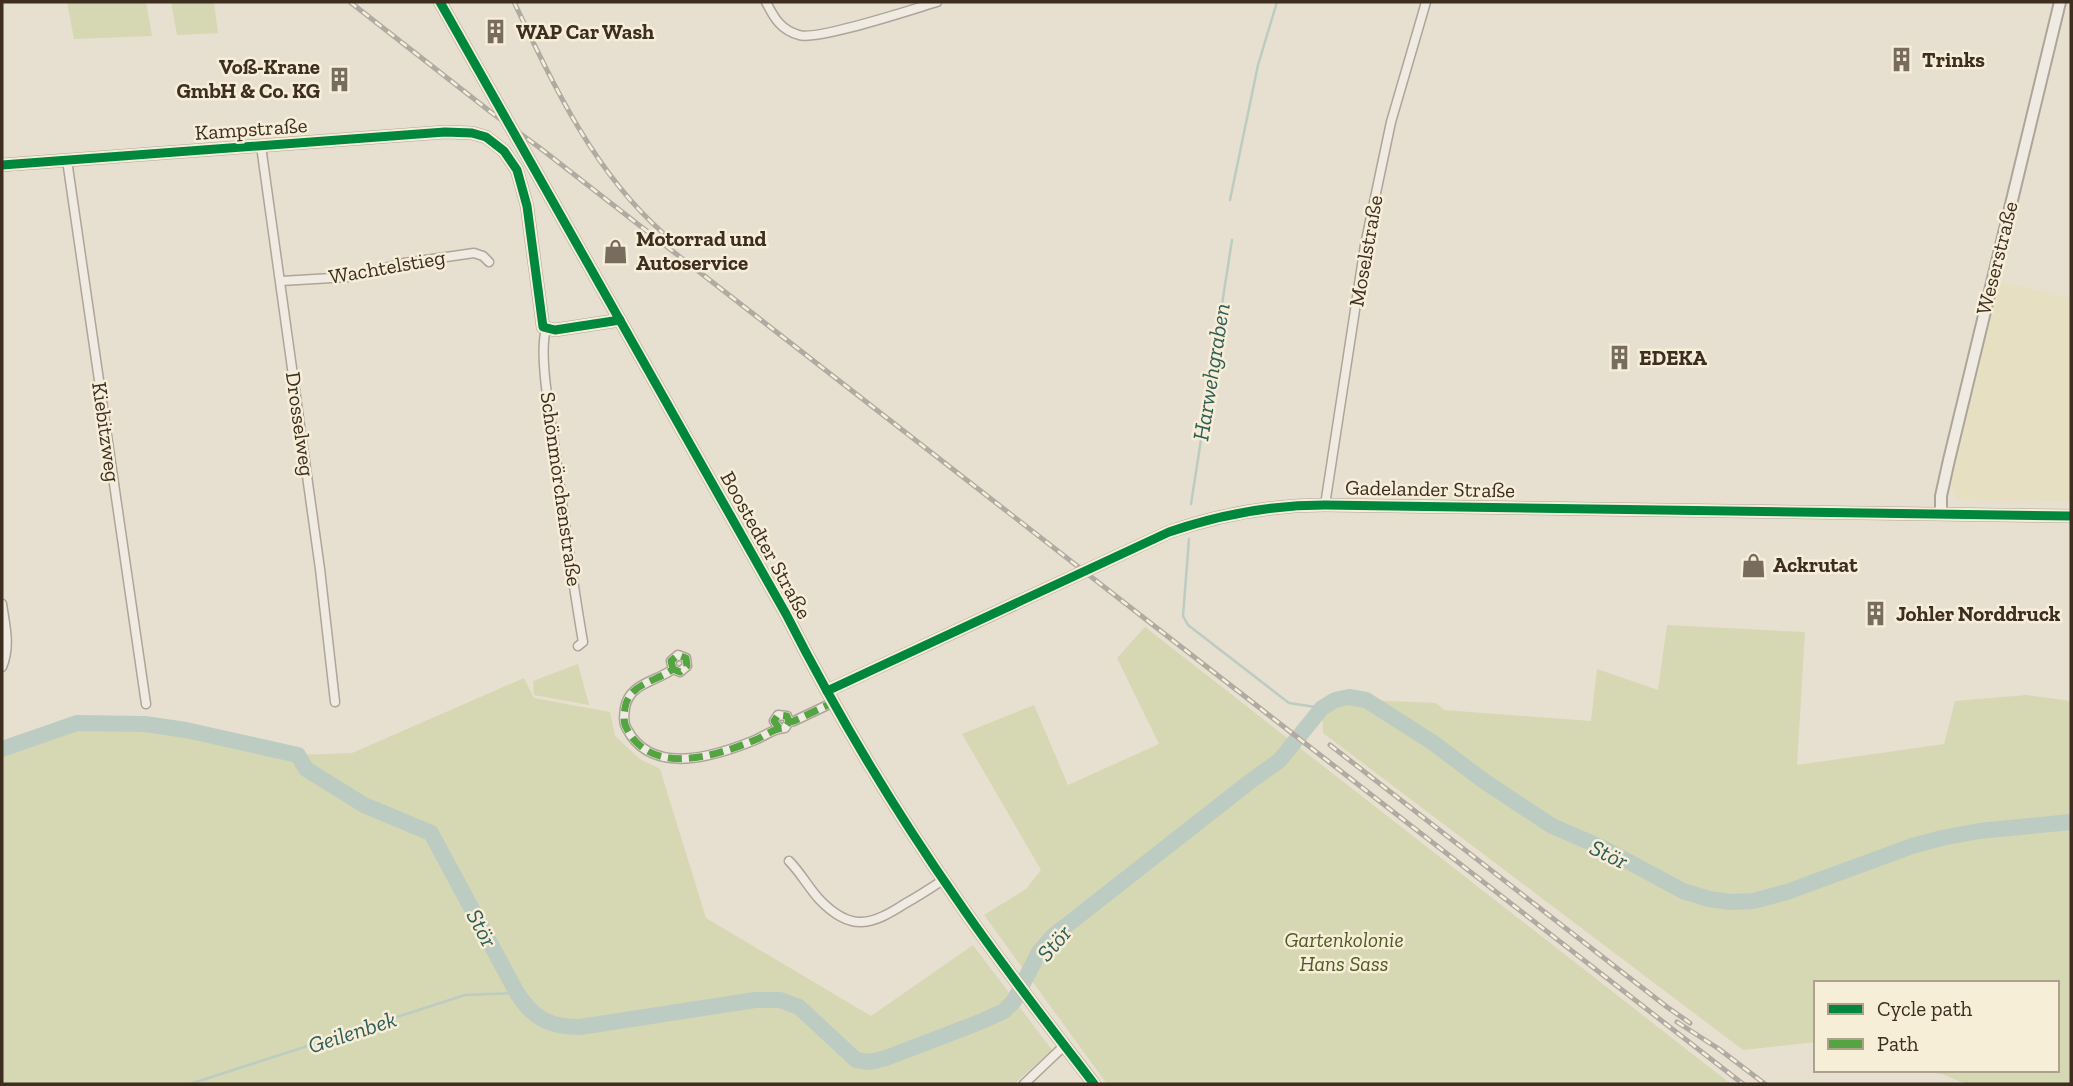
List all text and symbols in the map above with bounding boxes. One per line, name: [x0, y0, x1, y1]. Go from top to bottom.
building icon: WAP Car Wash: [482, 18, 510, 46]
place label: WAP Car Wash: [516, 19, 654, 44]
building icon: Trinks: [1888, 46, 1916, 74]
place label: Trinks: [1922, 47, 1985, 72]
place label: Voß-Krane GmbH & Co. KG: [176, 54, 320, 103]
building icon: Voß-Krane GmbH & Co. KG: [326, 65, 354, 93]
street label: Kampstraße: [194, 112, 308, 145]
street label: Moselstraße: [1343, 193, 1388, 309]
street label: Weserstraße: [1970, 198, 2023, 317]
place label: Motorrad und Autoservice: [636, 226, 767, 275]
shop icon: Motorrad und Autoservice: [602, 237, 630, 265]
street label: Wachtelstieg: [327, 244, 448, 289]
water label: Harwehgraben: [1186, 301, 1236, 443]
building icon: EDEKA: [1605, 344, 1633, 372]
place label: EDEKA: [1639, 345, 1708, 370]
street label: Drosselweg: [281, 370, 320, 478]
street label: Kiebitzweg: [87, 380, 126, 484]
street label: Schönmörchenstraße: [535, 390, 588, 588]
street label: Boostedter Straße: [715, 467, 817, 623]
street label: Gadelander Straße: [1345, 475, 1515, 502]
shop icon: Ackrutat: [1739, 551, 1767, 579]
place label: Ackrutat: [1773, 552, 1858, 577]
building icon: Johler Norddruck: [1862, 600, 1890, 628]
place label: Johler Norddruck: [1896, 601, 2061, 626]
water label: Stör: [1585, 833, 1633, 875]
water label: Stör: [461, 904, 504, 952]
water label: Stör: [1031, 919, 1077, 967]
park label: Gartenkolonie Hans Sass: [1284, 927, 1404, 976]
legend: [1814, 981, 2059, 1072]
text: Cycle path: [1877, 996, 1972, 1021]
water label: Geilenbek: [304, 1005, 400, 1059]
text: Path: [1877, 1031, 1919, 1056]

